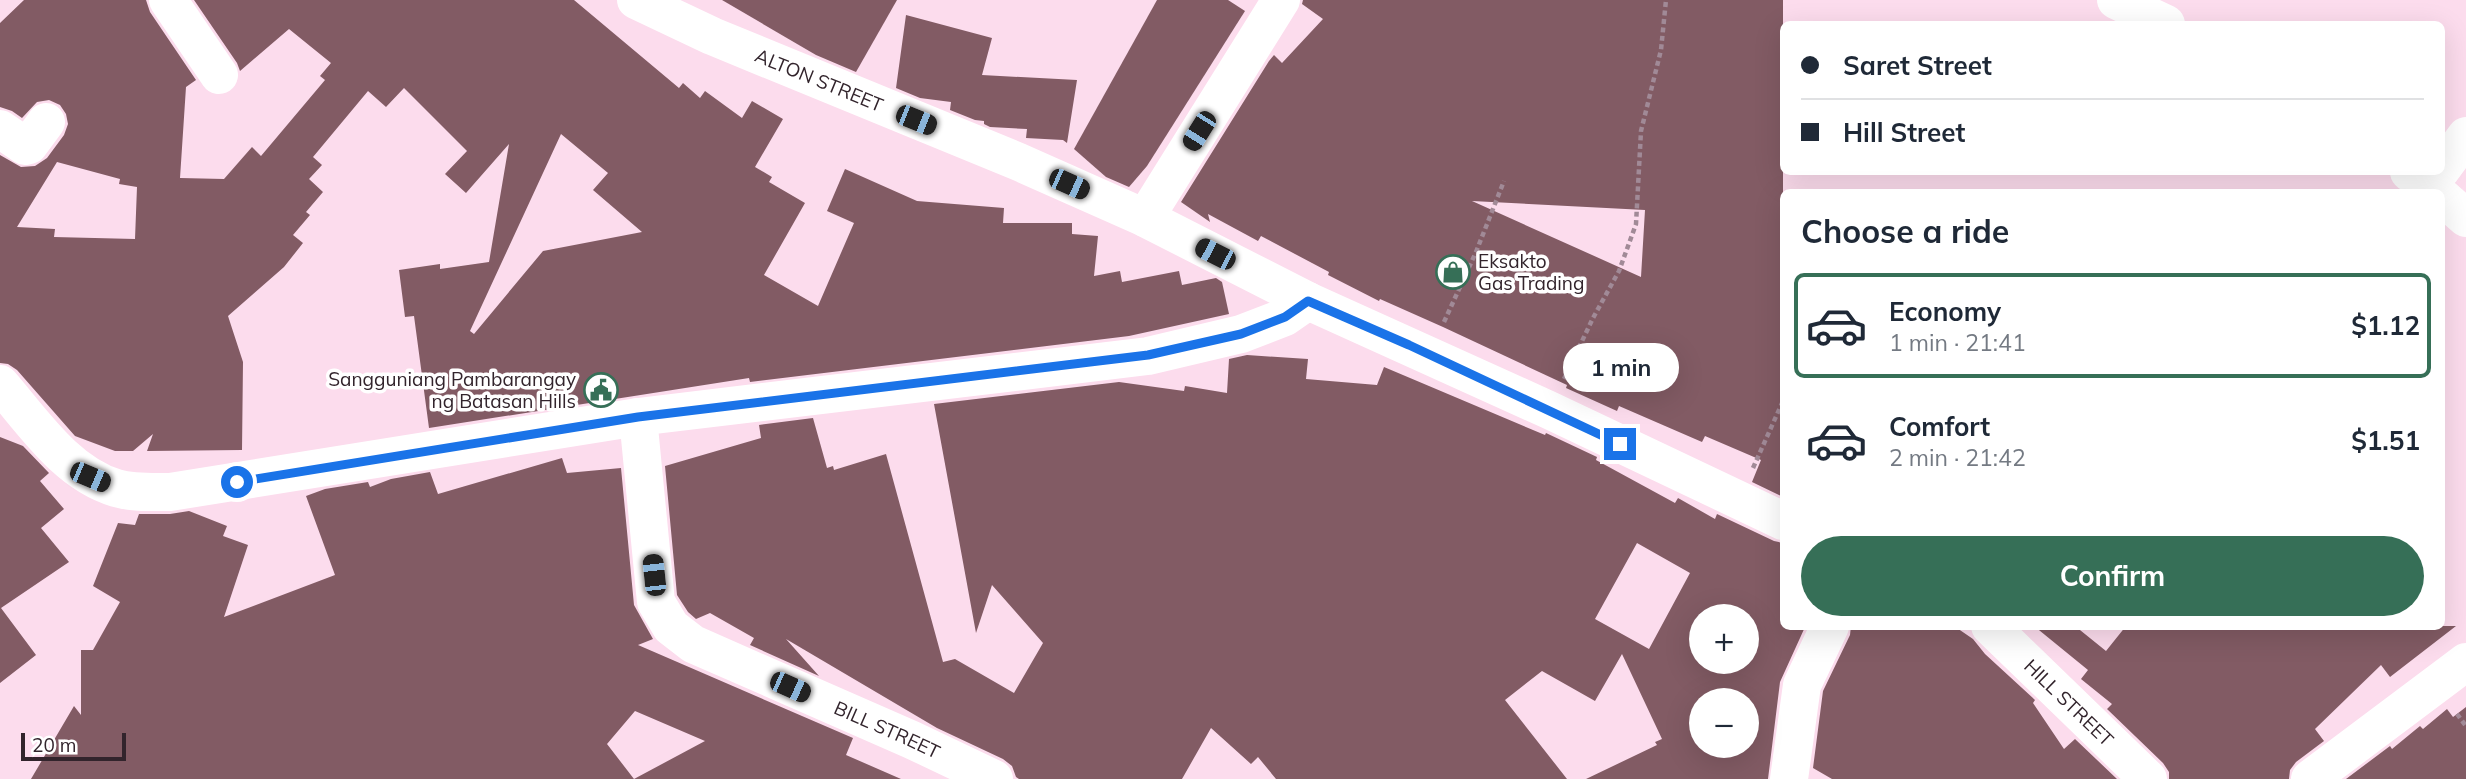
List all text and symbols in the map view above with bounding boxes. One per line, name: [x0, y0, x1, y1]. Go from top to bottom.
street label: ALTON STREET: [752, 43, 887, 117]
text: Saret Street: [1843, 49, 1992, 82]
car: [893, 102, 940, 138]
car: [1179, 108, 1220, 154]
text: Hill Street: [1843, 116, 1965, 149]
car: [1046, 166, 1093, 202]
text: Choose a ride: [1801, 211, 2009, 251]
car: [1192, 235, 1239, 273]
place label: Eksakto Gas Trading: [1478, 249, 1584, 295]
shop icon: Eksakto Gas Trading: [1434, 253, 1472, 291]
icon: car: [1805, 294, 1868, 357]
text: Economy: [1889, 295, 2001, 328]
text: $1.12: [2351, 309, 2420, 342]
text: 1 min · 21:41: [1889, 328, 2026, 357]
callout: 1 min: [1562, 342, 1678, 392]
text: 1 min: [1591, 353, 1651, 382]
place label: Sangguniang Pambarangay ng Batasan Hills: [328, 367, 576, 413]
public building icon: Sangguniang Pambarangay ng Batasan Hills: [582, 371, 620, 409]
icon: car: [1805, 409, 1868, 472]
text: Comfort: [1889, 410, 1990, 443]
text: $1.51: [2351, 424, 2420, 457]
route end: [1604, 428, 1636, 460]
text: 2 min · 21:42: [1889, 443, 2026, 472]
car: [67, 459, 114, 495]
route start: [221, 466, 253, 498]
button: Confirm: [1801, 536, 2424, 616]
car: [642, 553, 667, 597]
map controls: [1689, 604, 1759, 758]
button: +: [1689, 604, 1759, 674]
street label: HILL STREET: [2019, 654, 2119, 751]
car: [767, 669, 814, 705]
button: −: [1689, 688, 1759, 758]
street label: BILL STREET: [831, 695, 944, 764]
scale bar: [21, 730, 126, 762]
text: 20 m: [32, 733, 76, 757]

